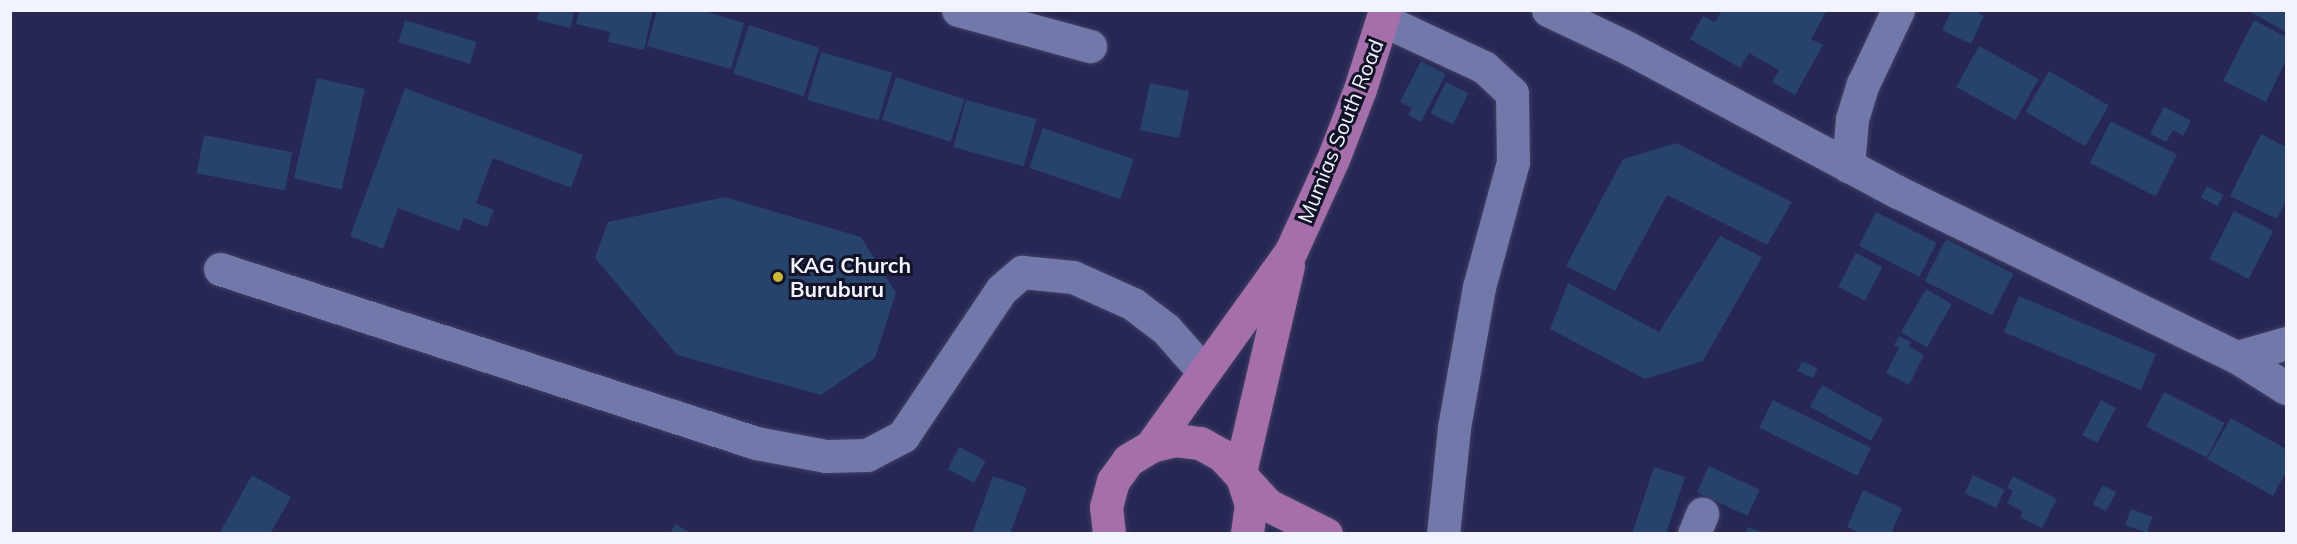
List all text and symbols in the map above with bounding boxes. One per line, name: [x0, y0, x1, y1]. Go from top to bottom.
street label: Mumias South Road: [1292, 35, 1388, 227]
place label: KAG Church Buruburu: [790, 252, 911, 302]
marker: KAG Church Buruburu: [771, 270, 785, 284]

